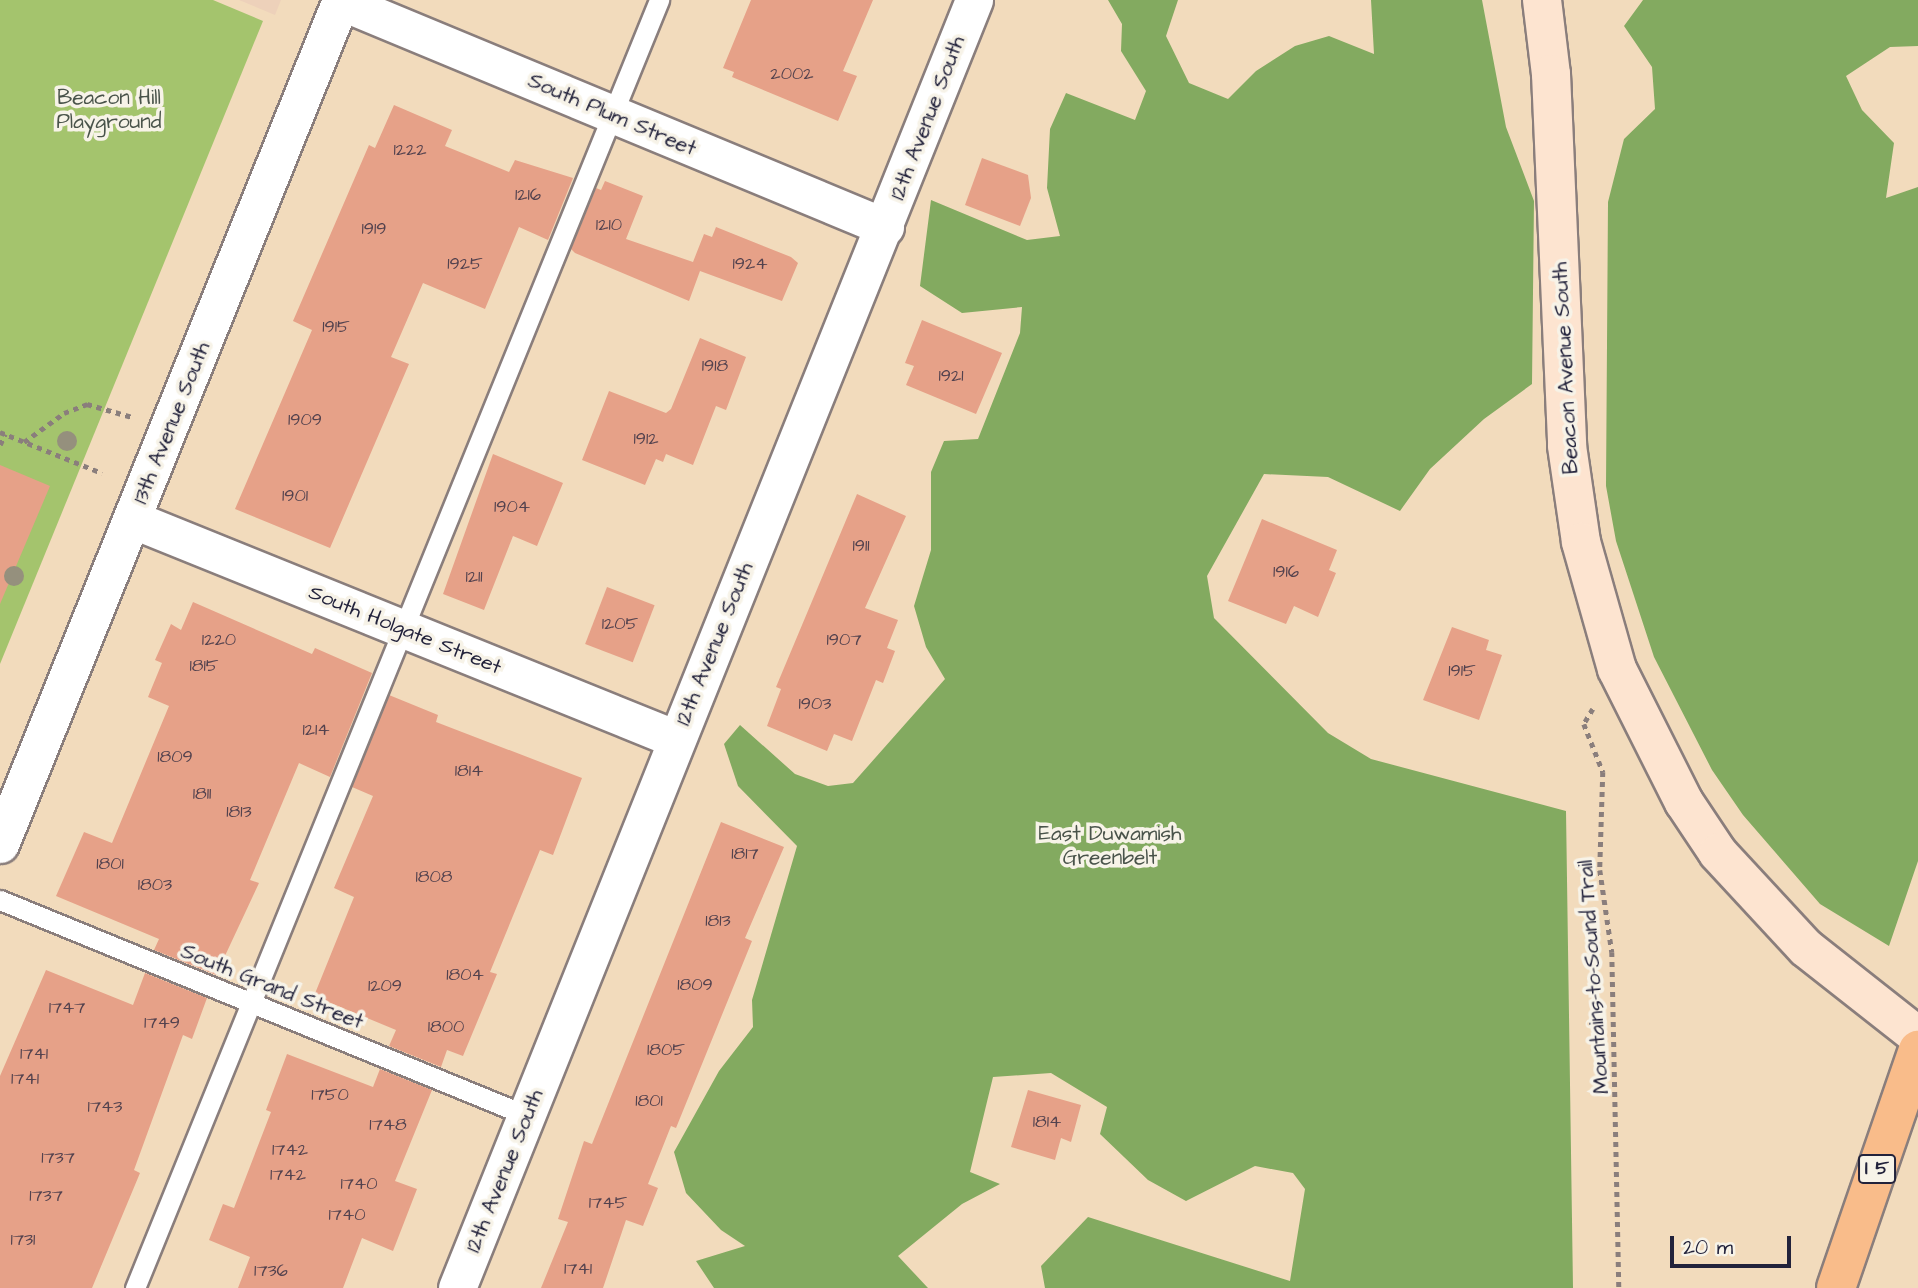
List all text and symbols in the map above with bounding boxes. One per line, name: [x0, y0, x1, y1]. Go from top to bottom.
street label: 12th Avenue South: [885, 32, 971, 204]
house number: 2002: [770, 63, 814, 85]
street label: South Plum Street: [524, 68, 700, 162]
park label: Beacon Hill Playground: [56, 85, 162, 135]
house number: 1222: [393, 139, 427, 161]
house number: 1216: [515, 184, 541, 206]
house number: 1210: [596, 214, 622, 236]
house number: 1919: [361, 218, 387, 240]
house number: 1925: [447, 253, 483, 275]
house number: 1924: [732, 253, 768, 275]
street label: Beacon Avenue South: [1548, 261, 1584, 475]
house number: 1915: [322, 316, 350, 338]
street label: 13th Avenue South: [128, 338, 216, 508]
house number: 1918: [702, 355, 728, 377]
house number: 1921: [938, 365, 964, 387]
house number: 1909: [288, 409, 322, 431]
house number: 1912: [633, 428, 659, 450]
house number: 1901: [282, 485, 308, 507]
house number: 1904: [494, 496, 530, 518]
house number: 1911: [852, 535, 870, 557]
street label: 12th Avenue South: [671, 559, 759, 729]
house number: 1916: [1273, 561, 1299, 583]
house number: 1211: [465, 566, 483, 588]
street label: South Holgate Street: [305, 580, 505, 680]
house number: 1205: [602, 613, 638, 635]
house number: 1220: [202, 629, 236, 651]
house number: 1907: [827, 629, 861, 651]
house number: 1815: [189, 655, 219, 677]
house number: 1915: [1448, 660, 1476, 682]
house number: 1903: [798, 693, 832, 715]
house number: 1214: [302, 719, 330, 741]
house number: 1809: [157, 746, 193, 768]
house number: 1814: [455, 760, 483, 782]
house number: 1811: [193, 783, 211, 805]
house number: 1813: [226, 801, 252, 823]
park label: East Duwamish Greenbelt: [1039, 821, 1181, 871]
house number: 1817: [731, 843, 759, 865]
house number: 1801: [96, 853, 124, 875]
street label: Mountains-to-Sound Trail: [1573, 859, 1615, 1095]
house number: 1808: [415, 866, 453, 888]
house number: 1803: [138, 874, 172, 896]
house number: 1813: [705, 910, 731, 932]
street label: South Grand Street: [177, 939, 367, 1035]
house number: 1804: [446, 964, 484, 986]
house number: 1809: [677, 974, 713, 996]
house number: 1209: [368, 975, 402, 997]
house number: 1747: [49, 997, 85, 1019]
house number: 1749: [144, 1012, 180, 1034]
house number: 1800: [428, 1016, 464, 1038]
house number: 1805: [647, 1039, 685, 1061]
house number: 1741: [20, 1043, 48, 1065]
house number: 1741: [11, 1068, 39, 1090]
house number: 1750: [311, 1084, 349, 1106]
street label: 12th Avenue South: [461, 1086, 549, 1256]
house number: 1801: [635, 1090, 663, 1112]
house number: 1743: [88, 1096, 122, 1118]
house number: 1814: [1033, 1111, 1061, 1133]
house number: 1748: [369, 1114, 407, 1136]
house number: 1742: [272, 1139, 308, 1161]
house number: 1737: [41, 1147, 75, 1169]
road number: I 5: [1858, 1154, 1896, 1184]
house number: 1742: [270, 1164, 306, 1186]
house number: 1740: [341, 1173, 377, 1195]
house number: 1737: [29, 1185, 63, 1207]
house number: 1745: [589, 1192, 627, 1214]
house number: 1740: [329, 1204, 365, 1226]
scale bar: [1673, 1222, 1794, 1266]
house number: 1731: [11, 1229, 35, 1251]
text: 20 m: [1683, 1233, 1733, 1262]
house number: 1741: [564, 1258, 592, 1280]
house number: 1736: [254, 1260, 288, 1282]

